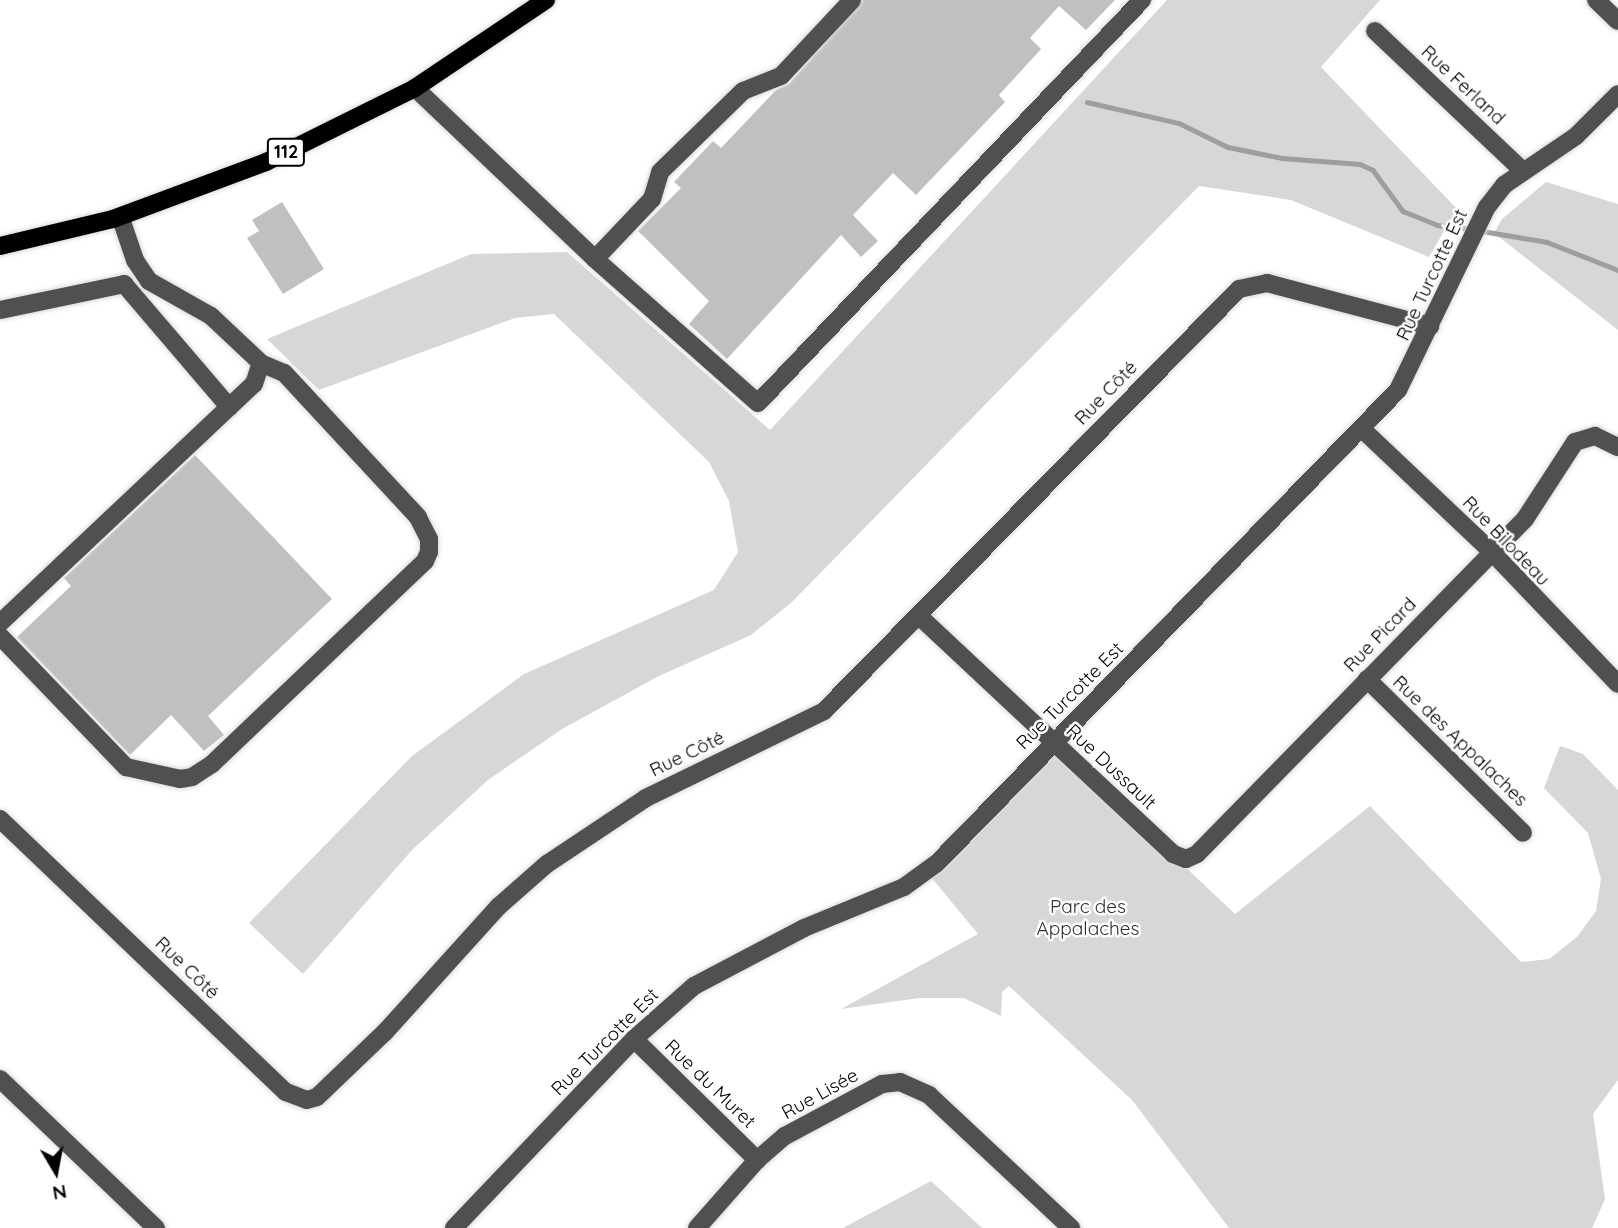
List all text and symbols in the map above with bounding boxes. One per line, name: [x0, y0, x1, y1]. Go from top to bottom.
street label: Rue Ferland: [1416, 40, 1510, 130]
road number: 112: [267, 138, 305, 167]
street label: Rue Turcotte Est: [1392, 206, 1472, 344]
street label: Rue Côté: [1070, 356, 1142, 430]
street label: Rue Bilodeau: [1458, 491, 1554, 591]
street label: Rue Picard: [1339, 593, 1421, 677]
street label: Rue Turcotte Est: [1012, 638, 1128, 754]
street label: Rue des Appalaches: [1388, 671, 1532, 811]
street label: Rue Dussault: [1061, 720, 1161, 814]
street label: Rue Côté: [646, 726, 728, 782]
park label: Parc des Appalaches: [1037, 896, 1139, 940]
street label: Rue Côté: [150, 932, 224, 1004]
street label: Rue Turcotte Est: [547, 984, 663, 1100]
street label: Rue du Muret: [660, 1035, 760, 1133]
street label: Rue Lisée: [778, 1064, 862, 1124]
north arrow: [21, 1137, 91, 1207]
text: N: [51, 1180, 69, 1206]

